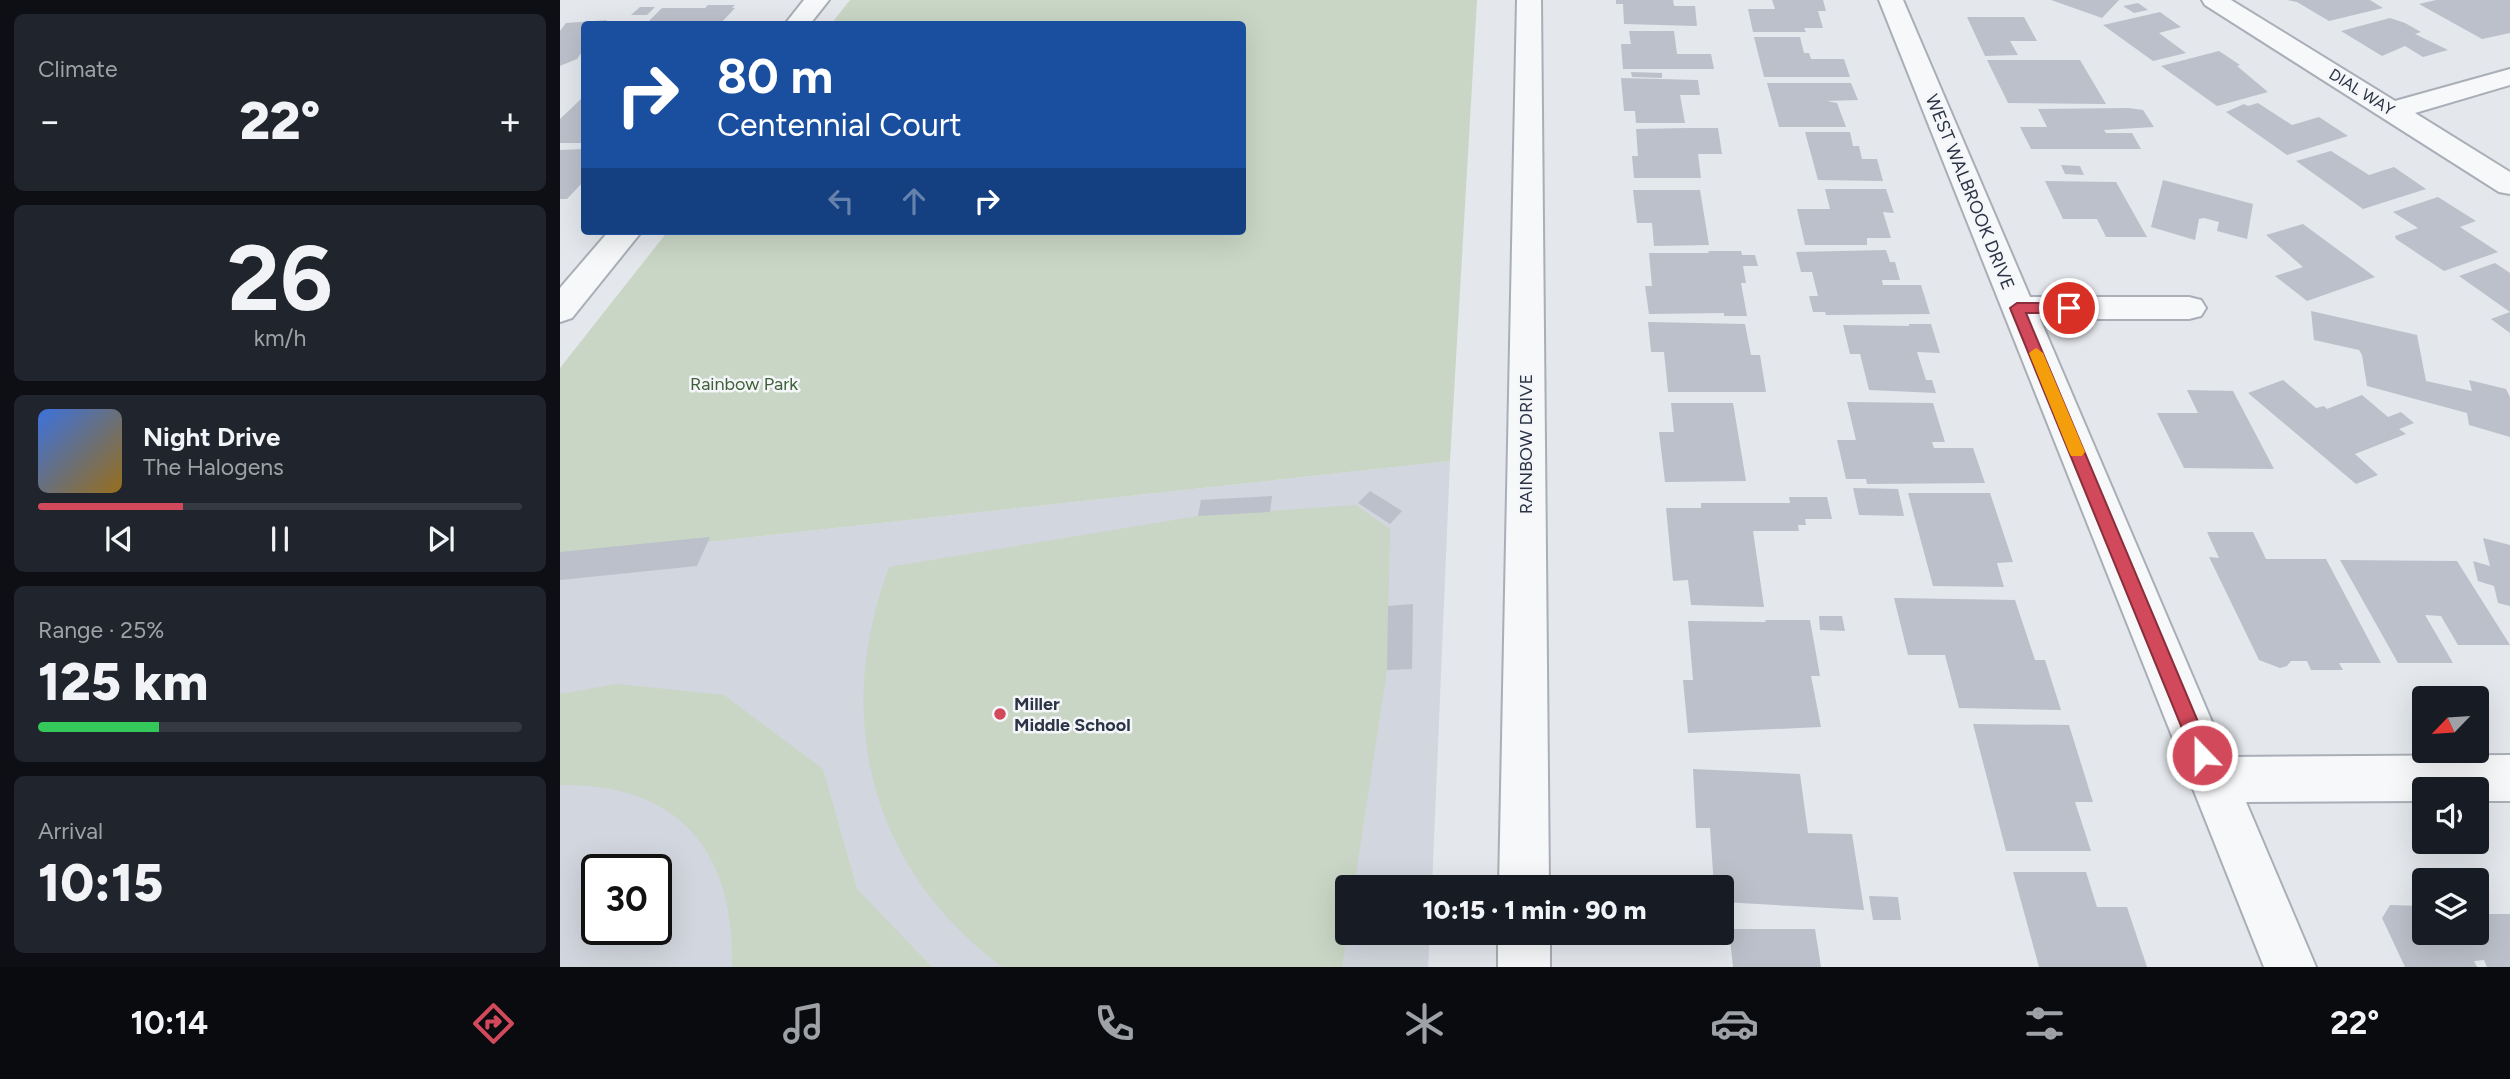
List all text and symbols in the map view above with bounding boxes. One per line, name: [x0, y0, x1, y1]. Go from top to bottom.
text: 80 m: [717, 46, 833, 105]
icon: right: [602, 49, 693, 140]
text: Climate: [38, 55, 117, 83]
street label: DIAL WAY: [2326, 64, 2399, 120]
text: 22°: [239, 90, 321, 152]
street label: WEST WALBROOK DRIVE: [1921, 91, 2019, 293]
text: −: [38, 98, 62, 144]
text: +: [498, 98, 522, 144]
text: Centennial Court: [717, 106, 962, 144]
icon: left: [822, 182, 860, 220]
icon: ahead: [895, 182, 933, 220]
icon: right: [968, 182, 1006, 220]
text: 26: [227, 224, 333, 333]
pin: [2039, 278, 2099, 338]
icon: arrive: [2050, 289, 2088, 327]
text: km/h: [254, 324, 306, 352]
park label: Rainbow Park: [690, 373, 798, 395]
street label: RAINBOW DRIVE: [1515, 374, 1537, 514]
text: Night Drive: [143, 421, 280, 453]
text: The Halogens: [143, 453, 284, 481]
icon: previous: [100, 520, 138, 558]
icon: pause: [261, 520, 299, 558]
icon: next: [422, 520, 460, 558]
text: Range · 25%: [38, 616, 164, 644]
text: 125 km: [38, 651, 208, 713]
north arrow: [2412, 686, 2488, 763]
map controls: [2412, 686, 2489, 945]
place label: Miller Middle School: [1014, 693, 1131, 736]
marker: Miller Middle School: [992, 706, 1008, 722]
position arrow: [2165, 718, 2239, 792]
button: sound: [2412, 777, 2489, 854]
text: Arrival: [38, 817, 103, 845]
text: 10:15: [38, 852, 163, 914]
speed limit sign: 30: [581, 854, 672, 945]
button: layers: [2412, 868, 2489, 945]
text: 10:15 · 1 min · 90 m: [1422, 894, 1647, 926]
icon: directions: [469, 999, 518, 1048]
icon: music: [779, 999, 828, 1048]
icon: phone: [1090, 999, 1139, 1048]
icon: climate: [1400, 999, 1449, 1048]
icon: car: [1710, 999, 1759, 1048]
icon: filters: [2020, 999, 2069, 1048]
text: 10:14: [131, 1004, 208, 1042]
text: 22°: [2330, 1004, 2379, 1042]

